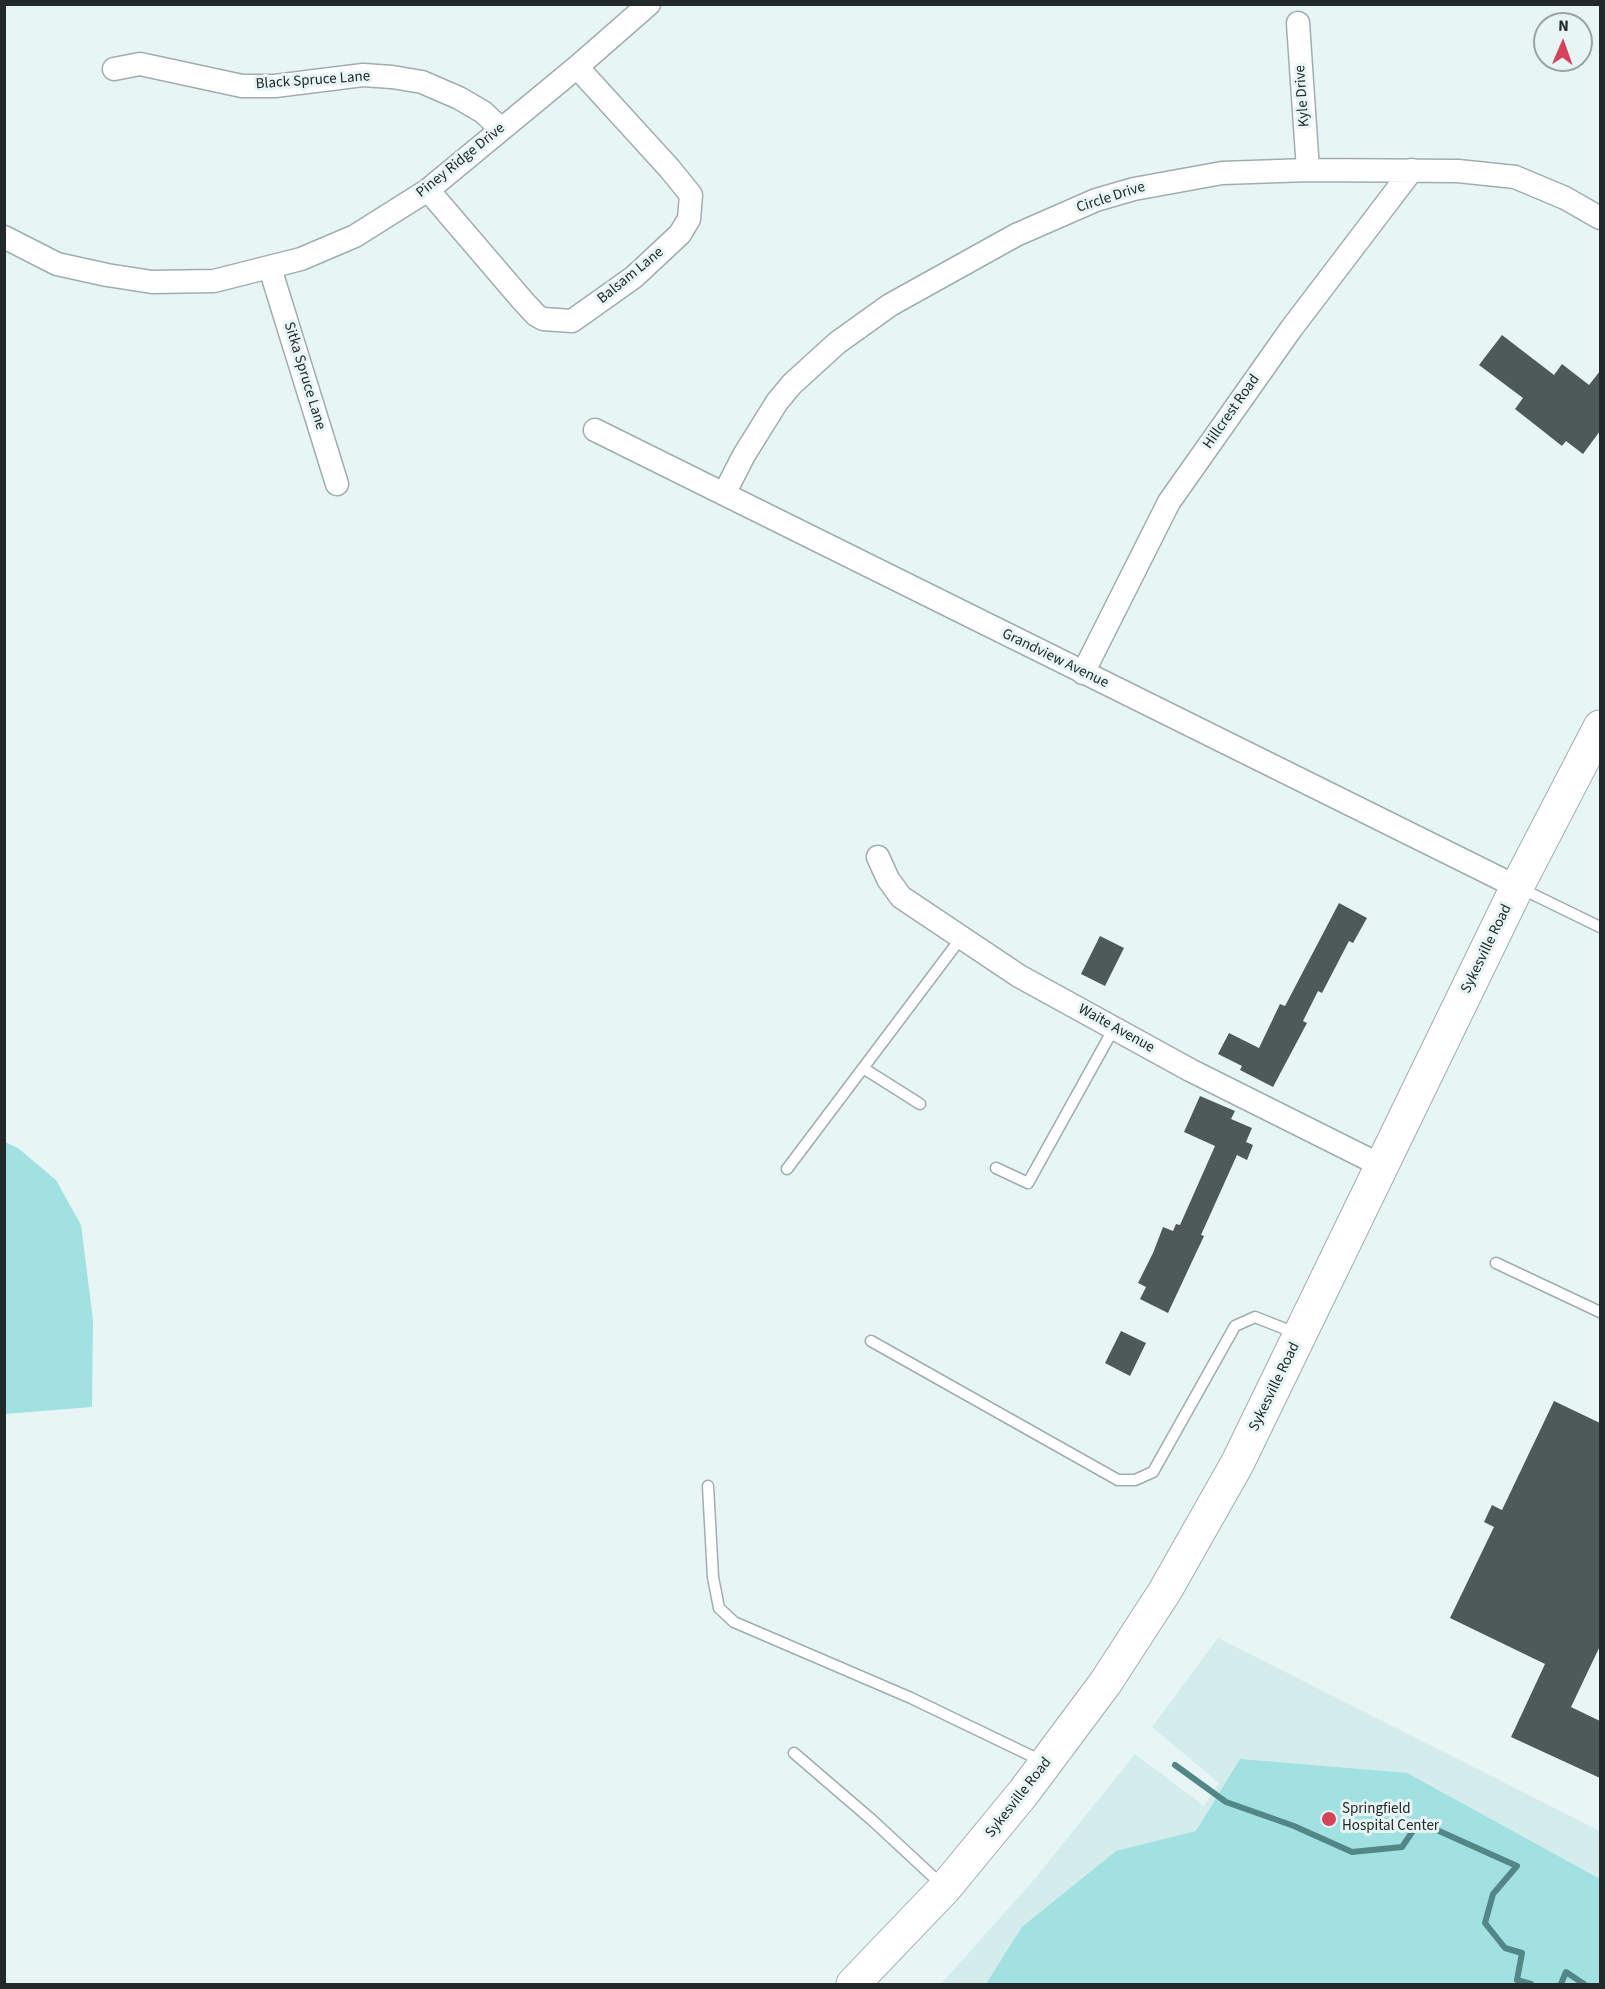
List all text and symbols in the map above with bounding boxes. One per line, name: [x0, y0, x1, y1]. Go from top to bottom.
north arrow: [1533, 12, 1593, 72]
text: N: [1558, 15, 1569, 37]
street label: Kyle Drive: [1292, 64, 1314, 128]
street label: Black Spruce Lane: [255, 68, 371, 94]
street label: Piney Ridge Drive: [413, 120, 509, 202]
street label: Circle Drive: [1074, 178, 1148, 218]
street label: Balsam Lane: [594, 244, 668, 308]
street label: Sitka Spruce Lane: [279, 320, 329, 432]
street label: Hillcrest Road: [1200, 371, 1264, 453]
street label: Grandview Avenue: [999, 625, 1111, 693]
street label: Sykesville Road: [1458, 902, 1516, 996]
street label: Waite Avenue: [1075, 1001, 1157, 1057]
street label: Sykesville Road: [1246, 1340, 1304, 1434]
street label: Sykesville Road: [982, 1754, 1056, 1842]
place label: Springfield Hospital Center: [1342, 1801, 1439, 1836]
marker: Springfield Hospital Center: [1320, 1810, 1338, 1828]

